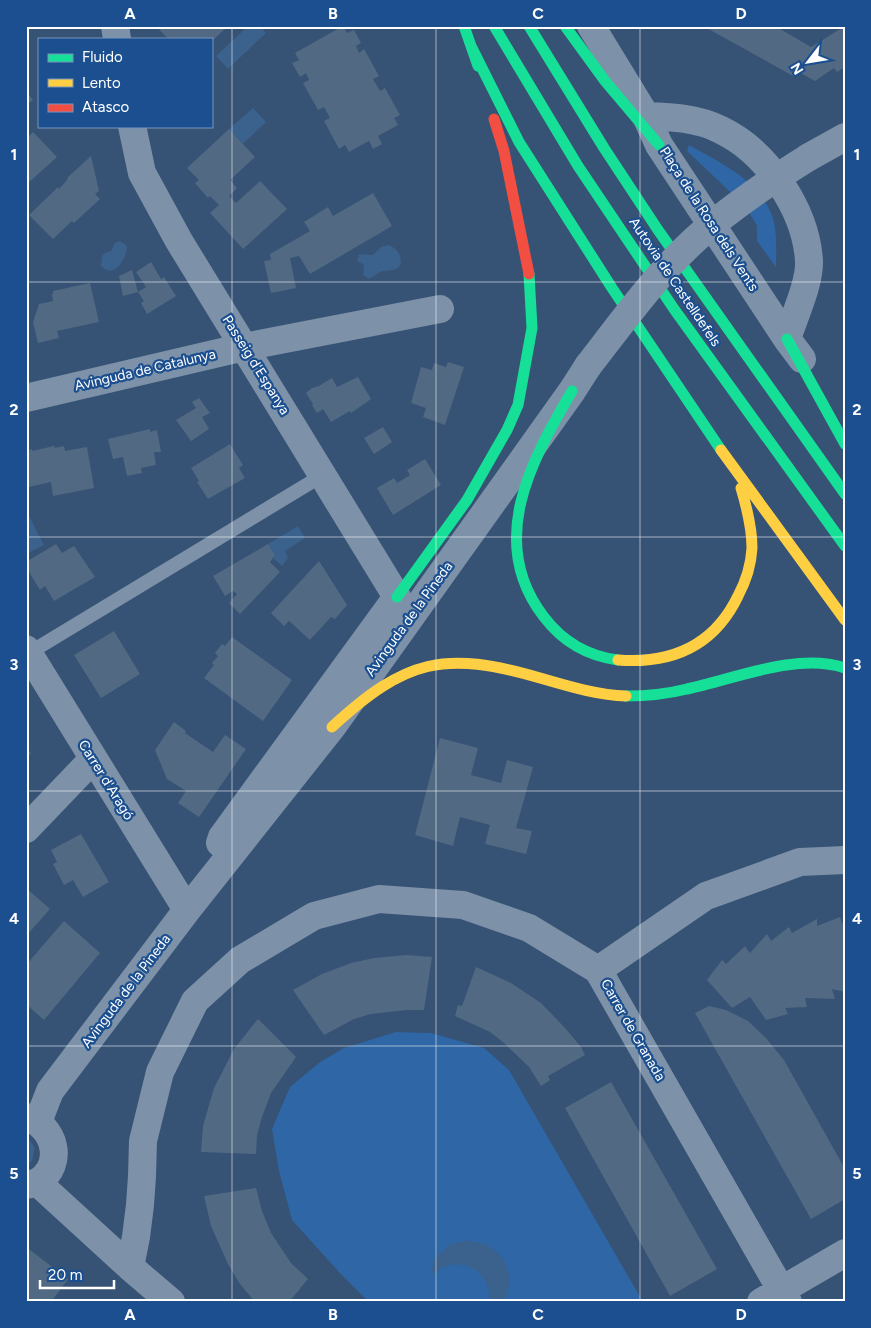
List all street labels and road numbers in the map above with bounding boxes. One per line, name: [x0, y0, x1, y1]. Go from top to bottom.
street label: Plaça de la Rosa dels Vents: [656, 144, 762, 294]
street label: Autovia de Castelldefels: [625, 214, 725, 350]
street label: Passeig d'Espanya: [219, 312, 293, 418]
street label: Avinguda de Catalunya: [73, 345, 217, 395]
street label: Avinguda de la Pineda: [362, 558, 456, 680]
street label: Carrer d'Aragó: [75, 737, 137, 823]
street label: Avinguda de la Pineda: [78, 931, 174, 1051]
street label: Carrer de Granada: [597, 976, 669, 1084]

